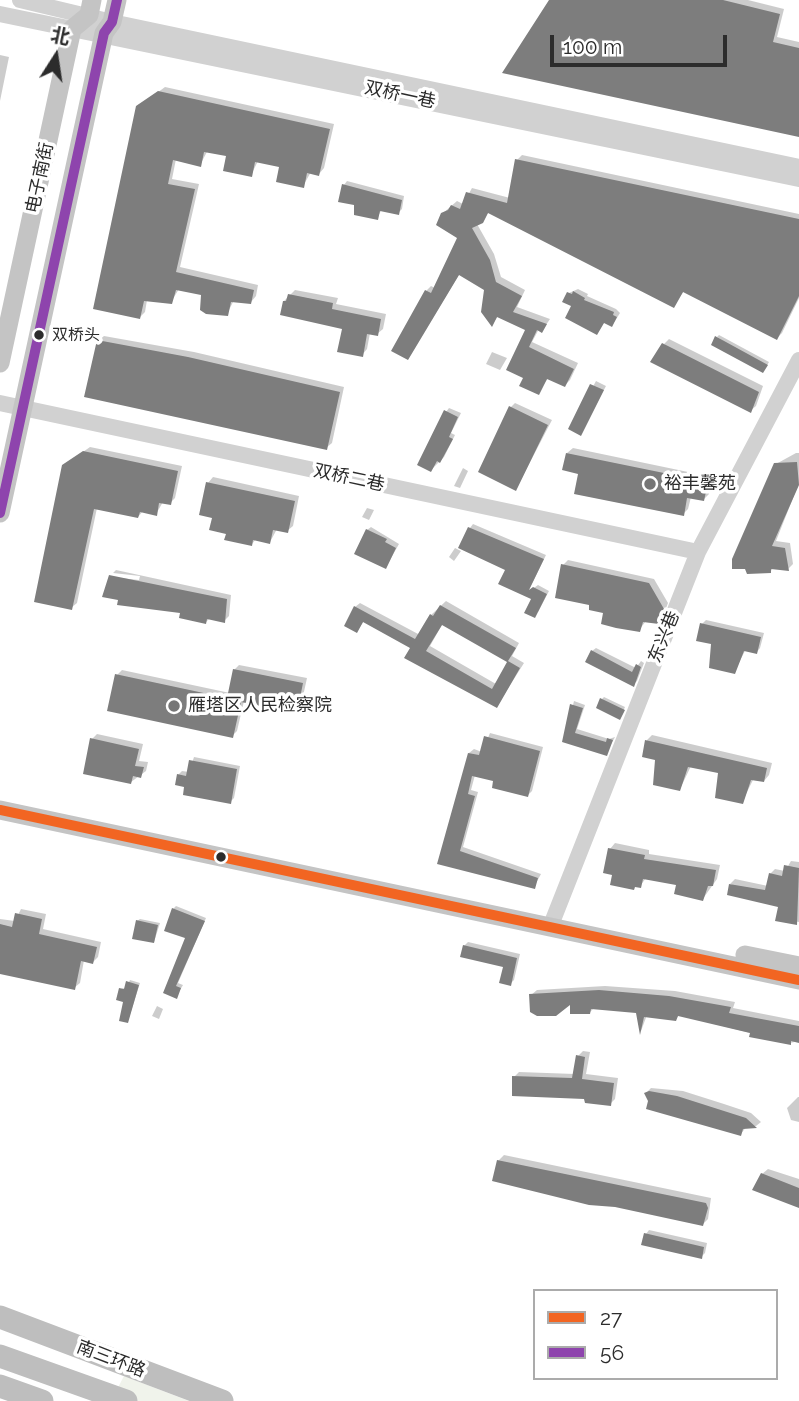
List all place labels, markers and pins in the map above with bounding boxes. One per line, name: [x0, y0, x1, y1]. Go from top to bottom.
place label: 双桥头: [52, 325, 100, 345]
marker: 双桥头: [32, 328, 46, 342]
place label: 裕丰馨苑: [664, 473, 736, 495]
marker: 裕丰馨苑: [642, 476, 658, 492]
place label: 雁塔区人民检察院: [188, 695, 332, 717]
marker: 雁塔区人民检察院: [166, 698, 182, 714]
unlabelled marker: [214, 850, 228, 864]

